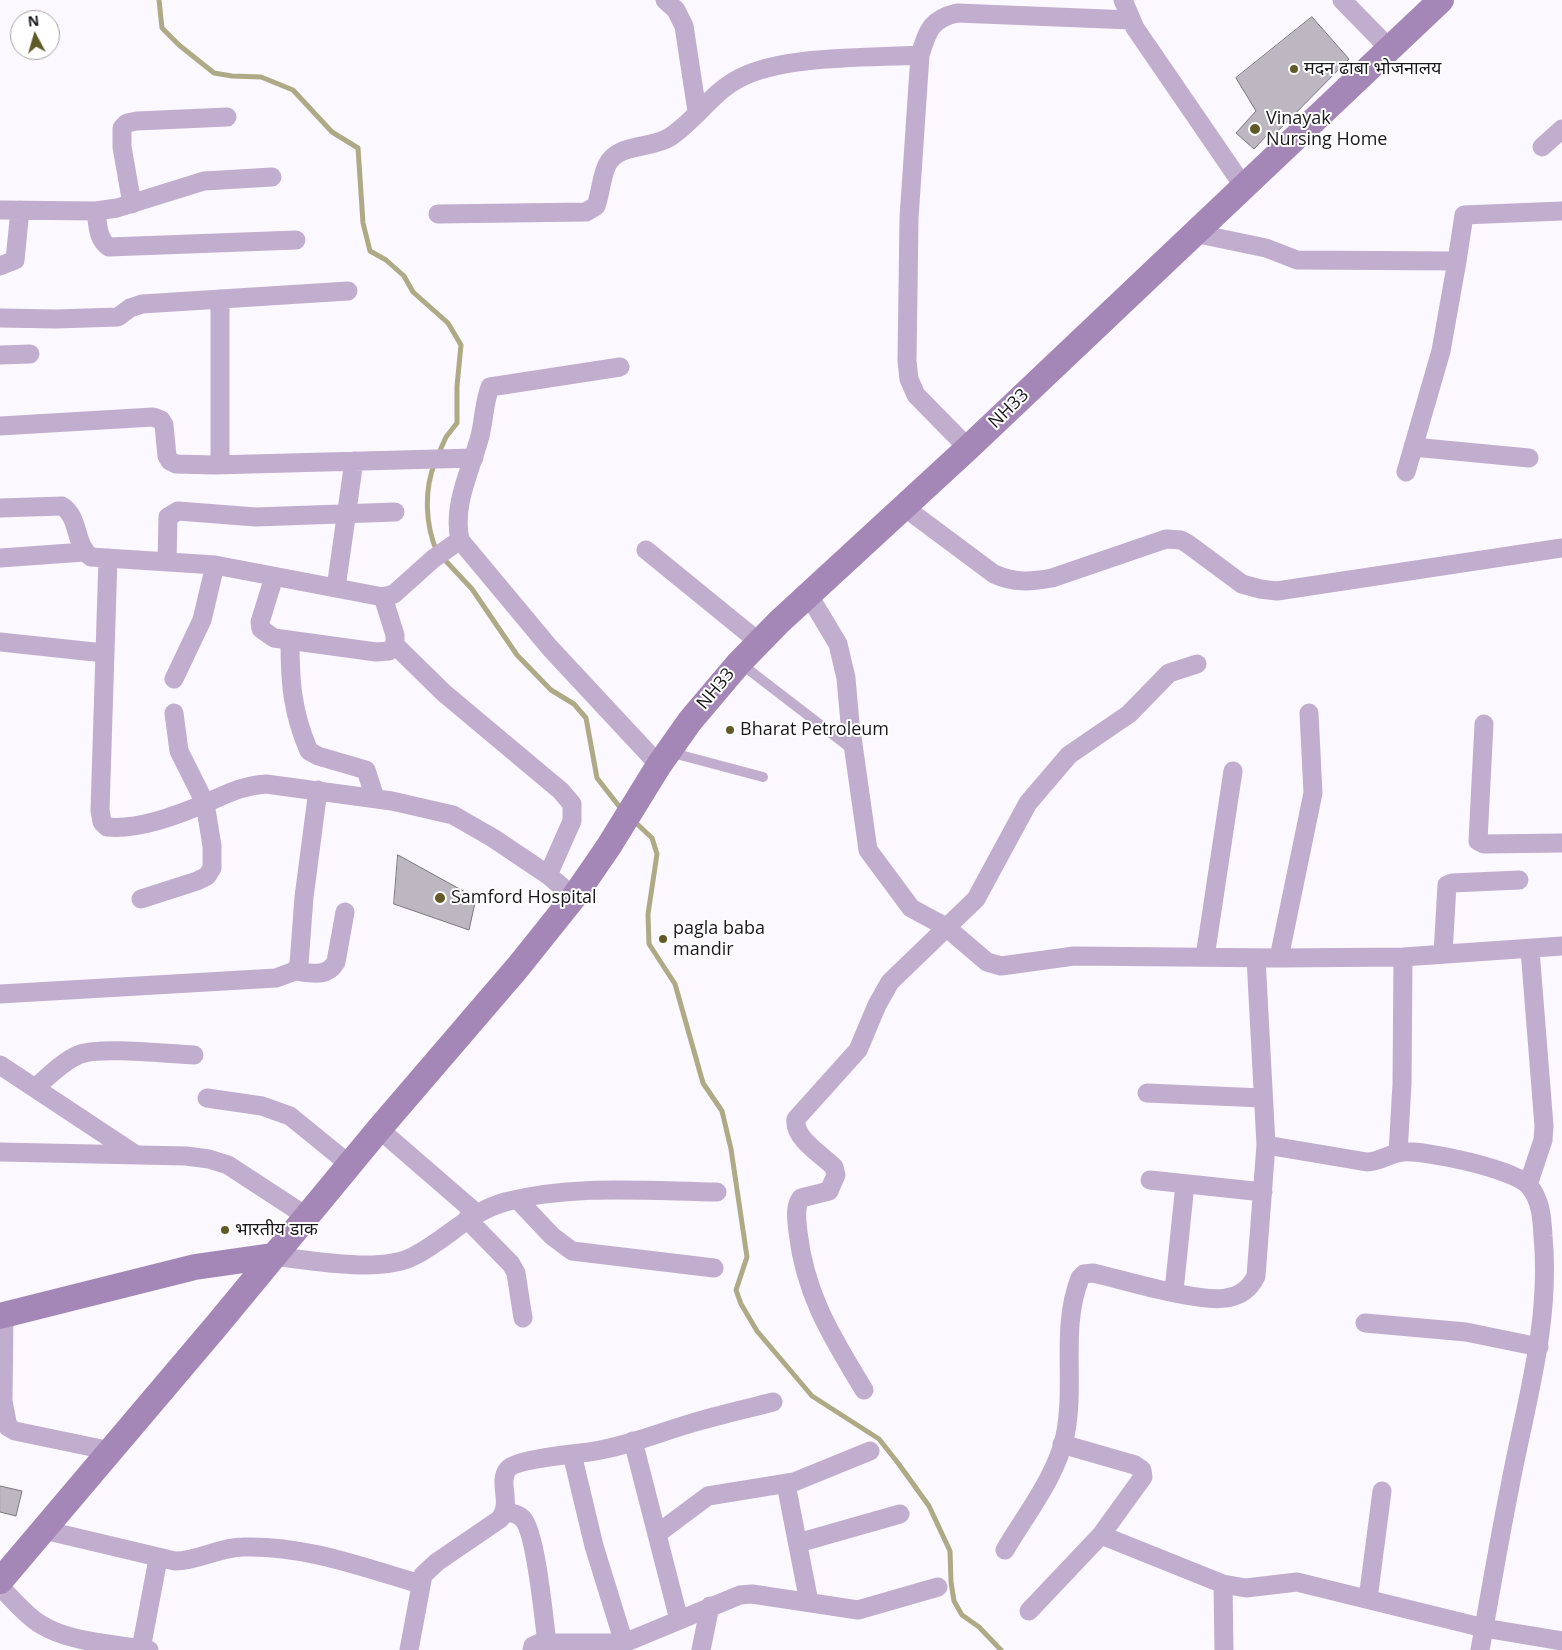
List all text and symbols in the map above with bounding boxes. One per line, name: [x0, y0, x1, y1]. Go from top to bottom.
north arrow: [10, 10, 60, 60]
text: N: [27, 11, 40, 31]
place label: मदन ढाबा भोजनालय: [1304, 58, 1441, 80]
marker: मदन ढाबा भोजनालय: [1288, 63, 1300, 75]
place label: Vinayak Nursing Home: [1266, 108, 1387, 150]
marker: Vinayak Nursing Home: [1248, 122, 1262, 136]
street label: NH33: [984, 385, 1034, 433]
street label: NH33: [692, 664, 740, 714]
place label: Bharat Petroleum: [740, 719, 889, 741]
marker: Bharat Petroleum: [724, 724, 736, 736]
place label: Samford Hospital: [451, 887, 597, 909]
marker: Samford Hospital: [433, 891, 447, 905]
place label: pagla baba mandir: [673, 918, 765, 961]
marker: pagla baba mandir: [657, 933, 669, 945]
place label: भारतीय डाक: [235, 1219, 318, 1241]
marker: भारतीय डाक: [219, 1224, 231, 1236]

